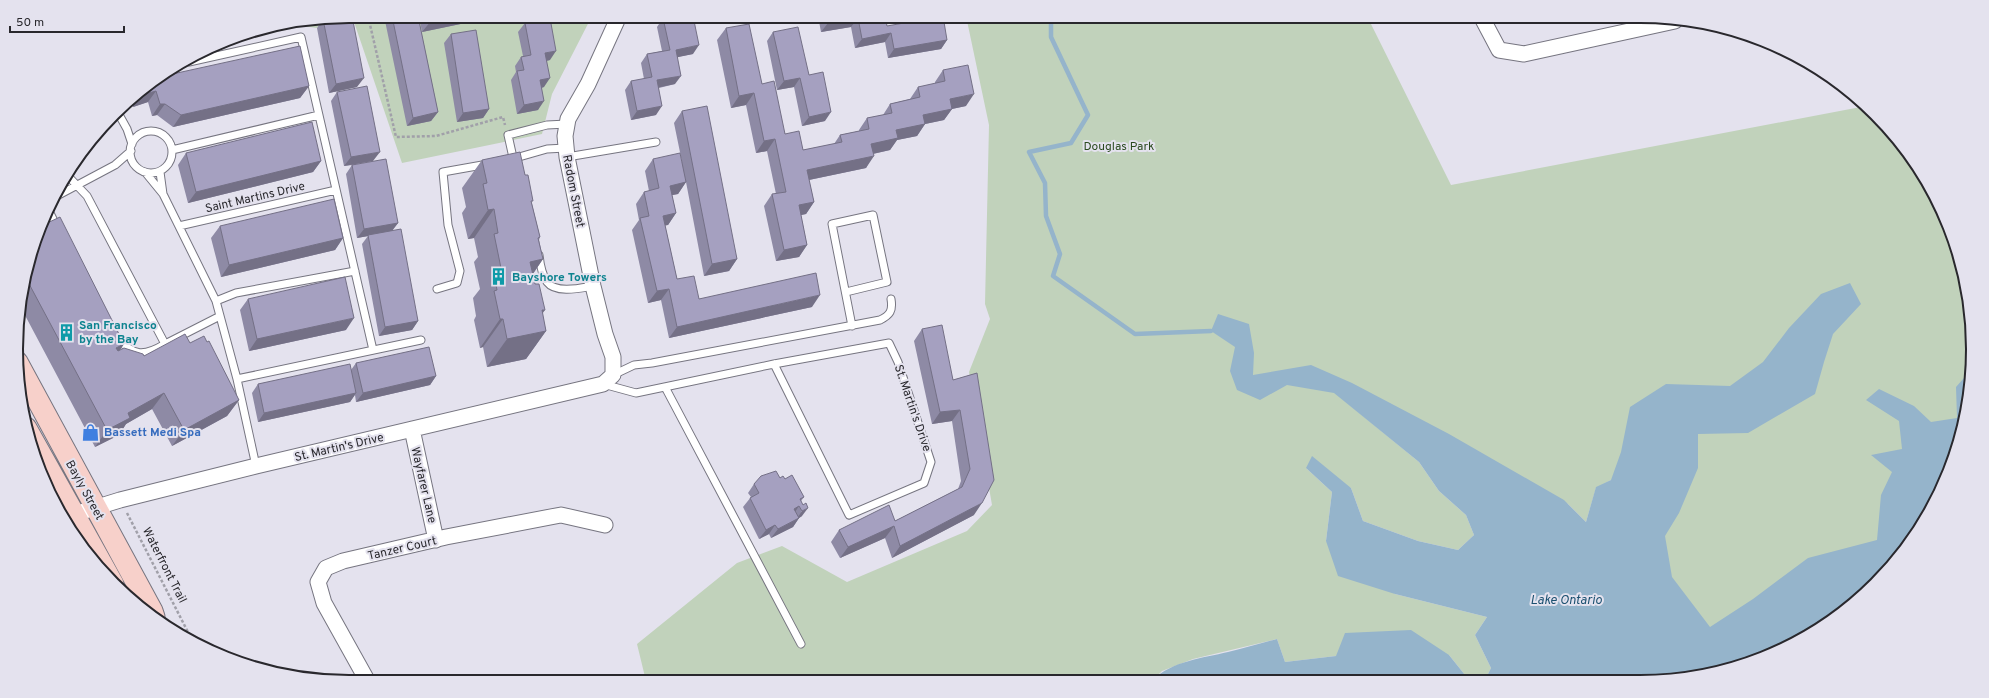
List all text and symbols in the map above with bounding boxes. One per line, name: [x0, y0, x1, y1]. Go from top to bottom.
scale bar: [10, 8, 124, 34]
text: 50 m: [16, 15, 44, 31]
park label: Douglas Park: [1084, 139, 1154, 155]
street label: Radom Street: [558, 153, 588, 229]
street label: Saint Martins Drive: [204, 179, 307, 217]
building icon: Bayshore Towers: [489, 267, 509, 287]
place label: Bayshore Towers: [512, 270, 607, 286]
place label: San Francisco by the Bay: [79, 318, 157, 348]
building icon: San Francisco by the Bay: [56, 322, 76, 342]
street label: St. Martin's Drive: [890, 363, 934, 454]
shop icon: Bassett Medi Spa: [81, 422, 101, 442]
place label: Bassett Medi Spa: [104, 425, 201, 441]
street label: St. Martin's Drive: [293, 430, 385, 466]
street label: Wayfarer Lane: [406, 445, 440, 525]
street label: Bayly Street: [61, 458, 107, 523]
street label: Waterfront Trail: [138, 525, 190, 606]
street label: Tanzer Court: [366, 533, 438, 565]
water label: Lake Ontario: [1530, 593, 1602, 609]

